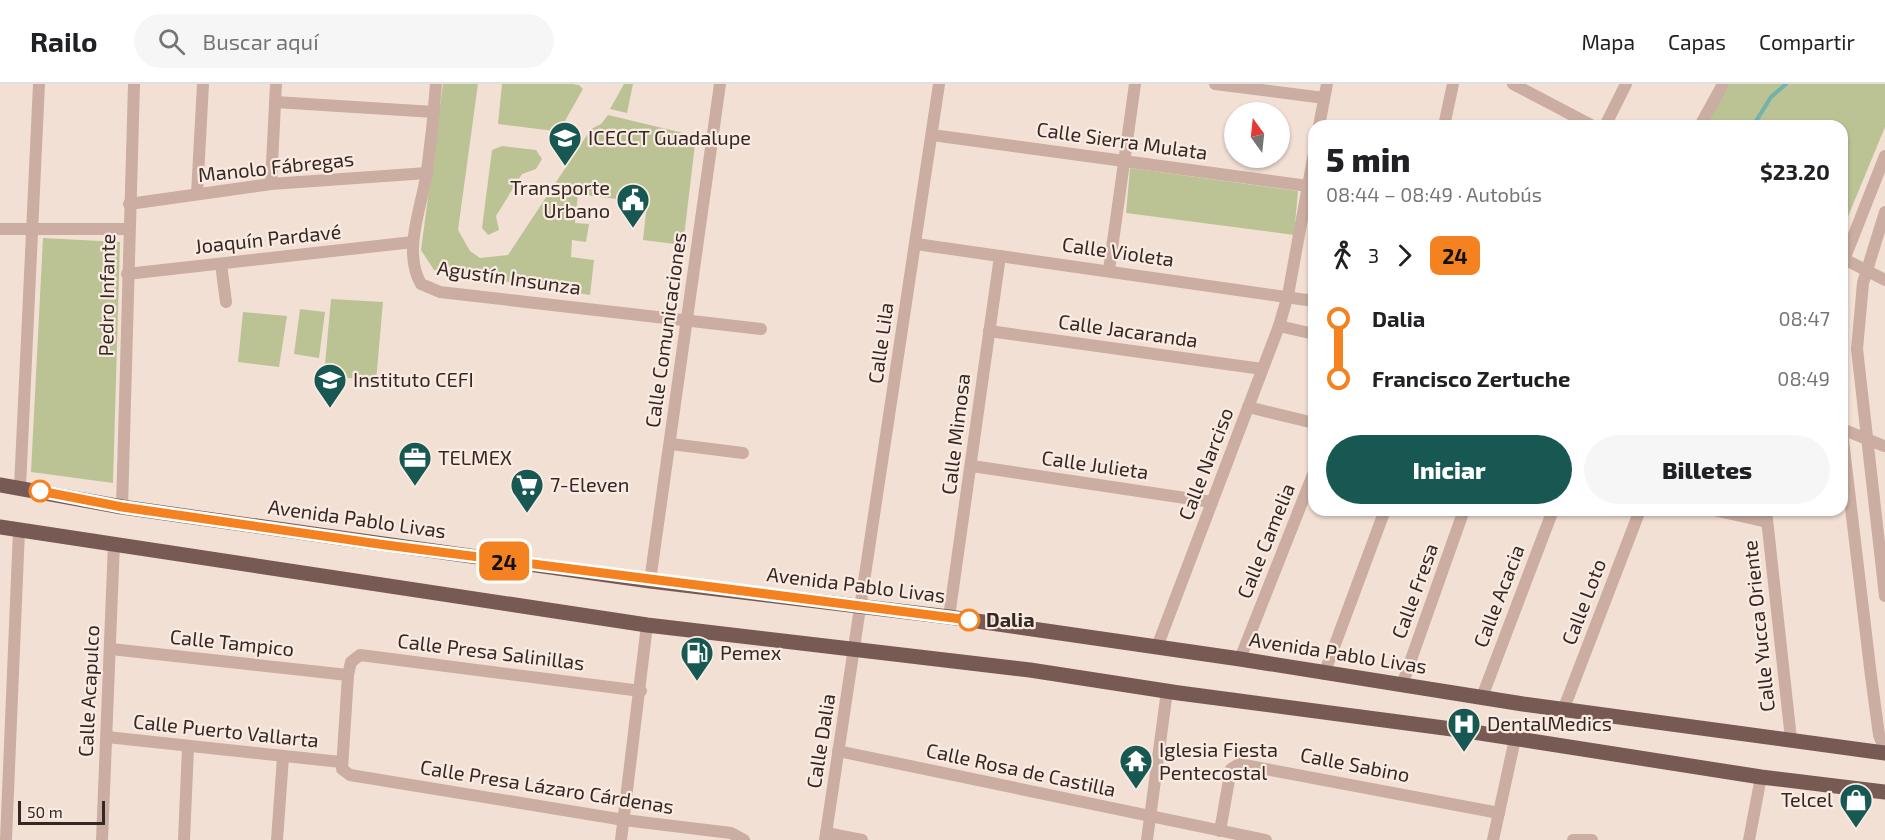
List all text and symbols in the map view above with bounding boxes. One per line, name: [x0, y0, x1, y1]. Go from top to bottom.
search box: [134, 14, 554, 68]
text: Railo: [30, 24, 98, 58]
icon: search: [155, 25, 188, 58]
text: Buscar aquí: [203, 28, 319, 54]
text: Mapa: [1581, 29, 1635, 54]
text: Capas: [1668, 29, 1726, 54]
text: Compartir: [1759, 29, 1855, 54]
north arrow: [1224, 102, 1290, 168]
map controls: [1224, 102, 1290, 168]
street label: Calle Sierra Mulata: [1035, 116, 1209, 164]
school or university icon: ICECCT Guadalupe: [547, 120, 583, 167]
place label: ICECCT Guadalupe: [588, 125, 751, 149]
text: 5 min: [1326, 139, 1410, 179]
street label: Manolo Fábregas: [197, 146, 355, 186]
text: $23.20: [1760, 158, 1830, 184]
place label: Transporte Urbano: [510, 175, 610, 222]
public building icon: Transporte Urbano: [615, 182, 651, 229]
text: 08:44 – 08:49 · Autobús: [1326, 182, 1542, 206]
street label: Joaquín Pardavé: [193, 218, 342, 258]
street label: Calle Comunicaciones: [639, 231, 691, 429]
street label: Calle Violeta: [1061, 231, 1176, 271]
street label: Pedro Infante: [93, 233, 119, 357]
icon: walk: [1326, 239, 1359, 272]
icon: forward: [1388, 239, 1421, 272]
text: 3: [1368, 243, 1379, 267]
text: 24: [1442, 243, 1468, 268]
street label: Agustín Insunza: [436, 255, 583, 299]
street label: Calle Lila: [862, 301, 898, 385]
text: Dalia: [1372, 305, 1425, 331]
text: 08:47: [1779, 306, 1830, 330]
street label: Calle Jacaranda: [1057, 308, 1199, 352]
school or university icon: Instituto CEFI: [312, 362, 348, 409]
text: Francisco Zertuche: [1372, 365, 1570, 391]
text: 08:49: [1777, 366, 1830, 390]
place label: Instituto CEFI: [353, 367, 474, 391]
street label: Calle Mimosa: [936, 372, 974, 496]
street label: Calle Narciso: [1173, 404, 1238, 523]
button: Iniciar: [1326, 435, 1572, 504]
button: Billetes: [1584, 435, 1830, 504]
office icon: TELMEX: [397, 440, 433, 487]
place label: TELMEX: [438, 445, 512, 469]
street label: Calle Julieta: [1040, 445, 1150, 483]
supermarket icon: 7-Eleven: [509, 467, 545, 514]
place label: 7-Eleven: [550, 472, 629, 496]
unlabelled marker: [29, 480, 51, 502]
street label: Calle Camelia: [1231, 480, 1299, 602]
street label: Avenida Pablo Livas: [267, 494, 448, 542]
street label: Calle Yucca Oriente: [1737, 539, 1779, 713]
street label: Calle Fresa: [1386, 540, 1442, 642]
street label: Calle Acacia: [1468, 541, 1529, 650]
line badge: 24: [477, 542, 531, 580]
text: 24: [491, 549, 517, 574]
street label: Calle Loto: [1556, 555, 1610, 648]
street label: Avenida Pablo Livas: [766, 561, 947, 607]
place label: Dalia: [986, 607, 1035, 631]
marker: Dalia: [958, 609, 980, 631]
street label: Calle Acapulco: [73, 624, 103, 758]
street label: Calle Tampico: [169, 624, 295, 660]
street label: Avenida Pablo Livas: [1248, 626, 1429, 678]
street label: Calle Presa Salinillas: [396, 628, 586, 674]
fuel station icon: Pemex: [679, 635, 715, 682]
place label: Pemex: [720, 640, 782, 664]
street label: Calle Dalia: [801, 692, 839, 790]
hospital icon: DentalMedics: [1446, 706, 1482, 753]
street label: Calle Puerto Vallarta: [132, 708, 320, 752]
place label: DentalMedics: [1487, 711, 1612, 735]
street label: Calle Rosa de Castilla: [924, 737, 1118, 801]
place label: Iglesia Fiesta Pentecostal: [1159, 737, 1278, 784]
street label: Calle Sabino: [1298, 742, 1412, 786]
temple icon: Iglesia Fiesta Pentecostal: [1118, 743, 1154, 790]
street label: Calle Presa Lázaro Cárdenas: [419, 754, 676, 818]
shop icon: Telcel: [1838, 782, 1874, 829]
place label: Telcel: [1781, 787, 1833, 811]
scale bar: [18, 798, 105, 826]
text: 50 m: [27, 802, 63, 821]

